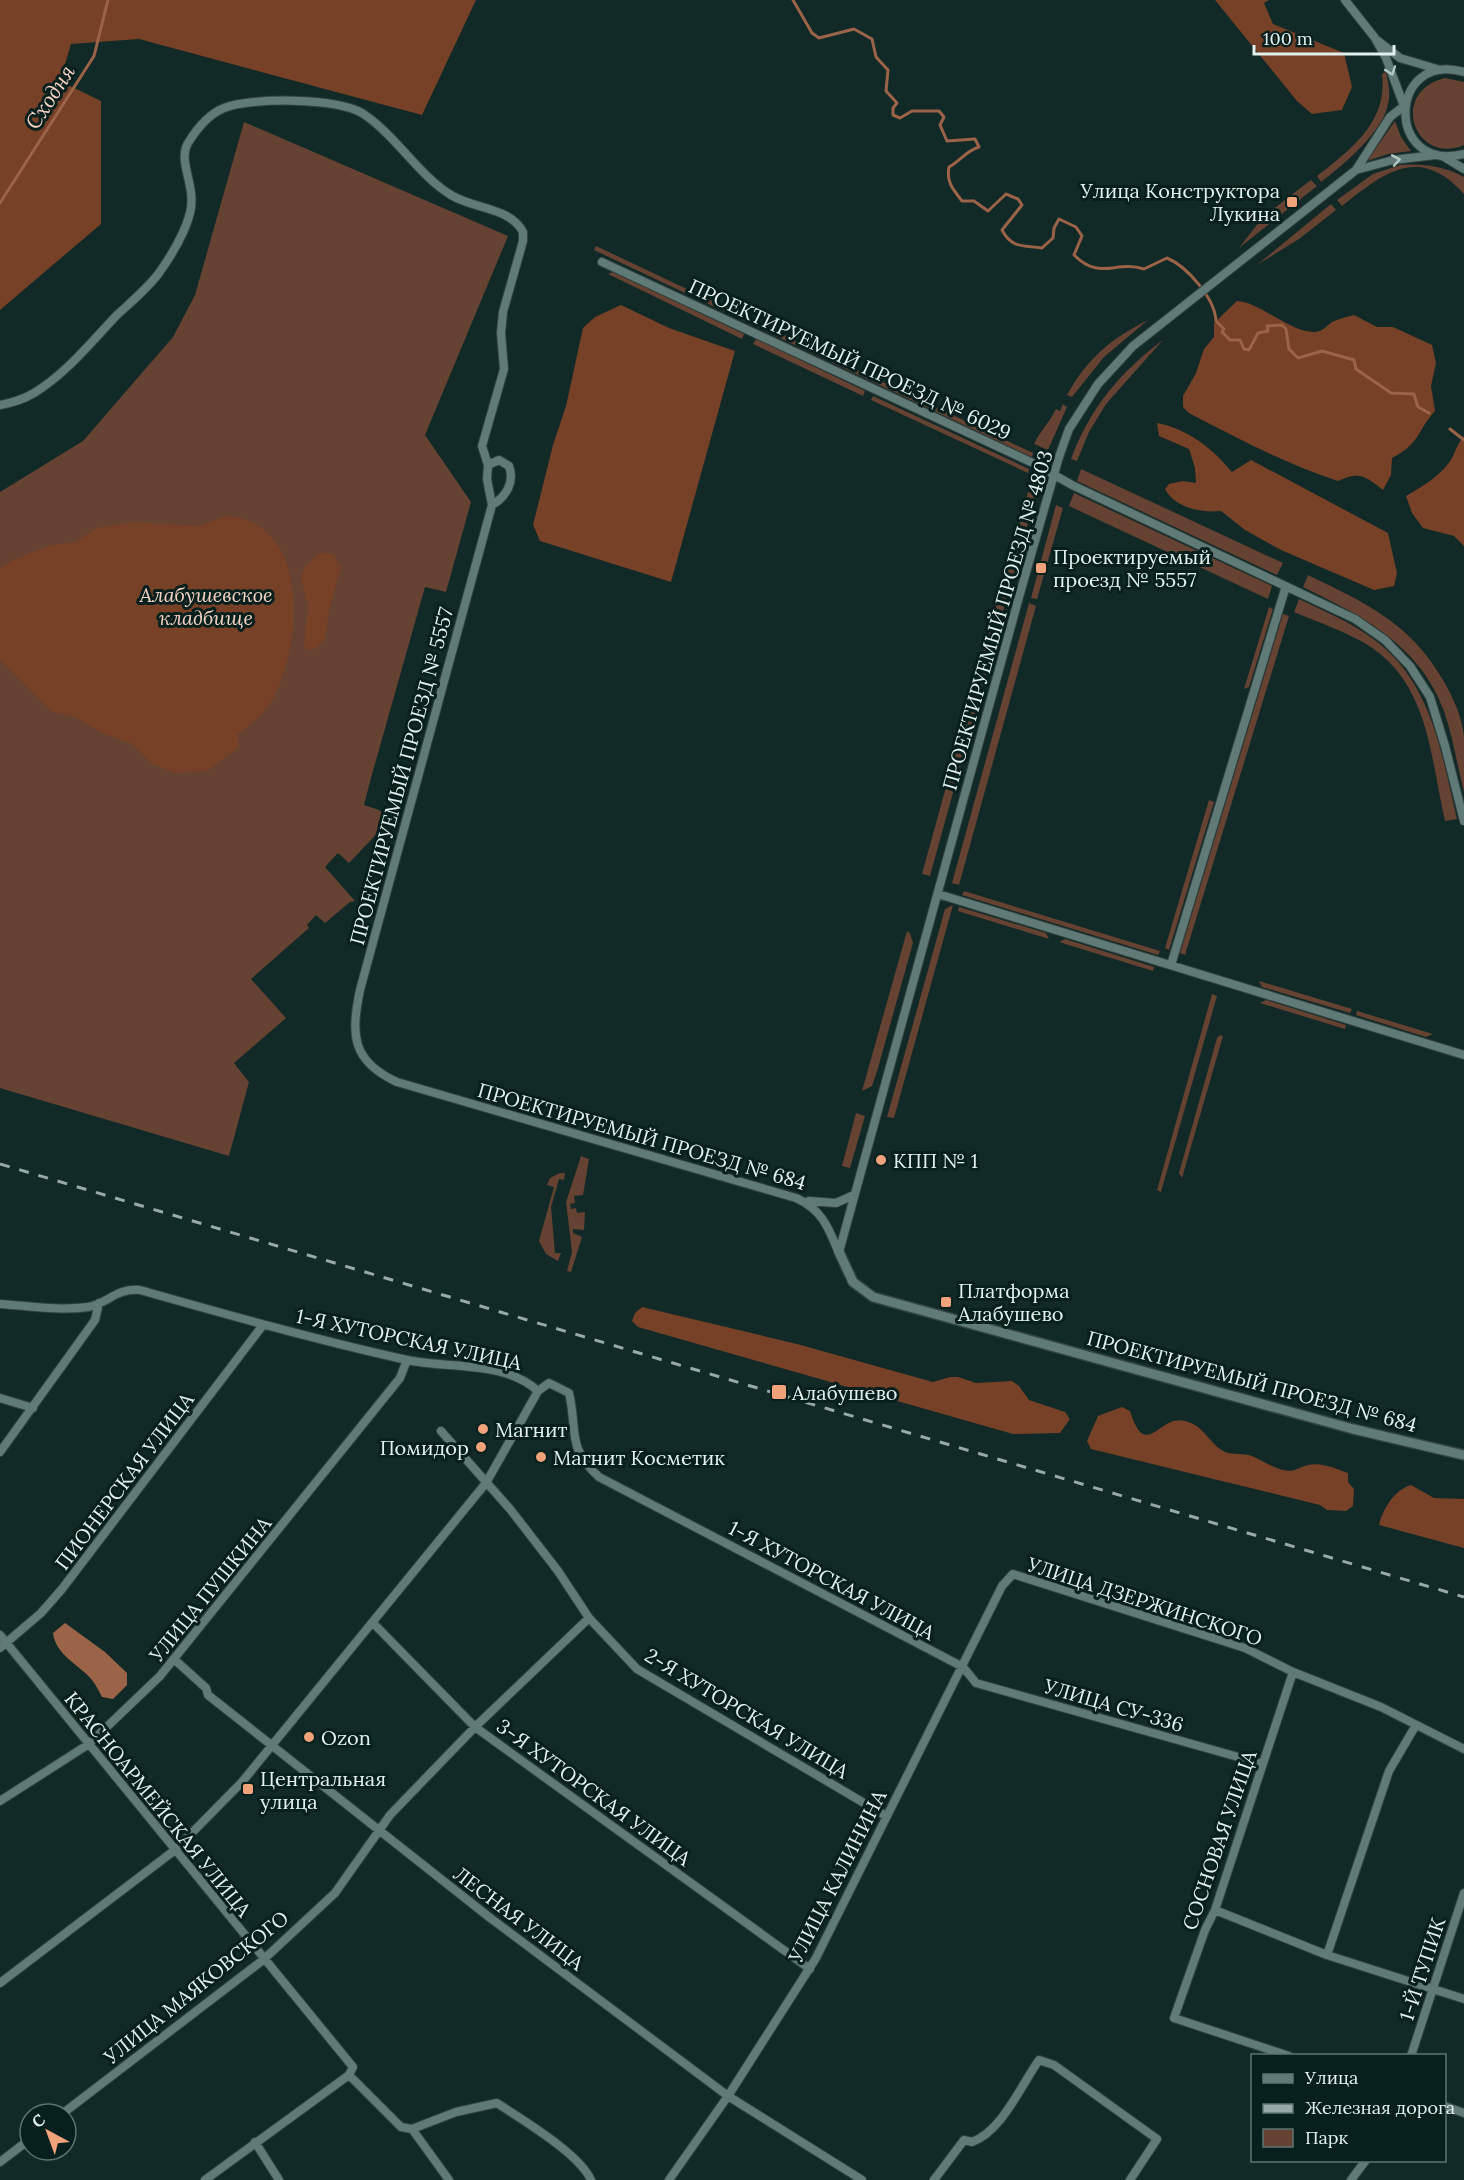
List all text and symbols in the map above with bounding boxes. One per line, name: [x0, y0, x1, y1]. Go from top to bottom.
scale bar: [1254, 18, 1394, 56]
text: 100 m: [1263, 27, 1313, 50]
water label: Сходня: [19, 59, 81, 134]
one-way arrow: [1384, 65, 1397, 76]
one-way arrow: [1391, 154, 1401, 167]
place label: Улица Конструктора Лукина: [1080, 178, 1280, 226]
marker: Улица Конструктора Лукина: [1285, 195, 1299, 209]
street label: ПРОЕКТИРУЕМЫЙ ПРОЕЗД № 6029: [685, 273, 1015, 445]
street label: ПРОЕКТИРУЕМЫЙ ПРОЕЗД № 4803: [936, 447, 1058, 793]
place label: Проектируемый проезд № 5557: [1053, 544, 1211, 592]
marker: Проектируемый проезд № 5557: [1034, 561, 1048, 575]
park label: Алабушевское кладбище: [138, 582, 273, 630]
street label: ПРОЕКТИРУЕМЫЙ ПРОЕЗД № 5557: [344, 604, 458, 948]
street label: ПРОЕКТИРУЕМЫЙ ПРОЕЗД № 684: [475, 1077, 809, 1195]
place label: КПП № 1: [893, 1148, 978, 1173]
marker: КПП № 1: [874, 1153, 888, 1167]
place label: Платформа Алабушево: [957, 1278, 1070, 1326]
marker: Платформа Алабушево: [939, 1295, 953, 1309]
street label: 1-Я ХУТОРСКАЯ УЛИЦА: [294, 1303, 524, 1375]
street label: ПРОЕКТИРУЕМЫЙ ПРОЕЗД № 684: [1084, 1325, 1420, 1437]
place label: Алабушево: [791, 1380, 898, 1405]
marker: Алабушево: [770, 1383, 788, 1401]
street label: ПИОНЕРСКАЯ УЛИЦА: [49, 1387, 199, 1574]
place label: Магнит: [495, 1417, 567, 1442]
marker: Магнит: [476, 1422, 490, 1436]
place label: Помидор: [380, 1435, 469, 1460]
marker: Помидор: [474, 1440, 488, 1454]
place label: Магнит Косметик: [553, 1445, 725, 1470]
marker: Магнит Косметик: [534, 1450, 548, 1464]
street label: УЛИЦА ПУШКИНА: [143, 1511, 277, 1668]
street label: 1-Я ХУТОРСКАЯ УЛИЦА: [725, 1515, 940, 1645]
street label: УЛИЦА ДЗЕРЖИНСКОГО: [1023, 1551, 1266, 1651]
street label: 2-Я ХУТОРСКАЯ УЛИЦА: [641, 1642, 854, 1784]
street label: УЛИЦА СУ-336: [1040, 1673, 1187, 1737]
street label: КРАСНОАРМЕЙСКАЯ УЛИЦА: [59, 1686, 257, 1922]
street label: 3-Я ХУТОРСКАЯ УЛИЦА: [492, 1713, 696, 1871]
place label: Ozon: [321, 1725, 371, 1750]
marker: Ozon: [302, 1730, 316, 1744]
street label: СОСНОВАЯ УЛИЦА: [1177, 1747, 1262, 1933]
place label: Центральная улица: [260, 1766, 386, 1814]
marker: Центральная улица: [241, 1782, 255, 1796]
street label: УЛИЦА КАЛИНИНА: [782, 1785, 892, 1967]
street label: ЛЕСНАЯ УЛИЦА: [449, 1861, 590, 1975]
street label: УЛИЦА МАЯКОВСКОГО: [98, 1905, 293, 2070]
street label: 1-Й ТУПИК: [1394, 1914, 1451, 2024]
legend: [1251, 2054, 1446, 2162]
text: Улица: [1304, 2066, 1358, 2089]
text: Железная дорога: [1305, 2096, 1455, 2119]
north arrow: [18, 2102, 78, 2162]
text: С: [27, 2110, 49, 2132]
text: Парк: [1305, 2126, 1349, 2149]

